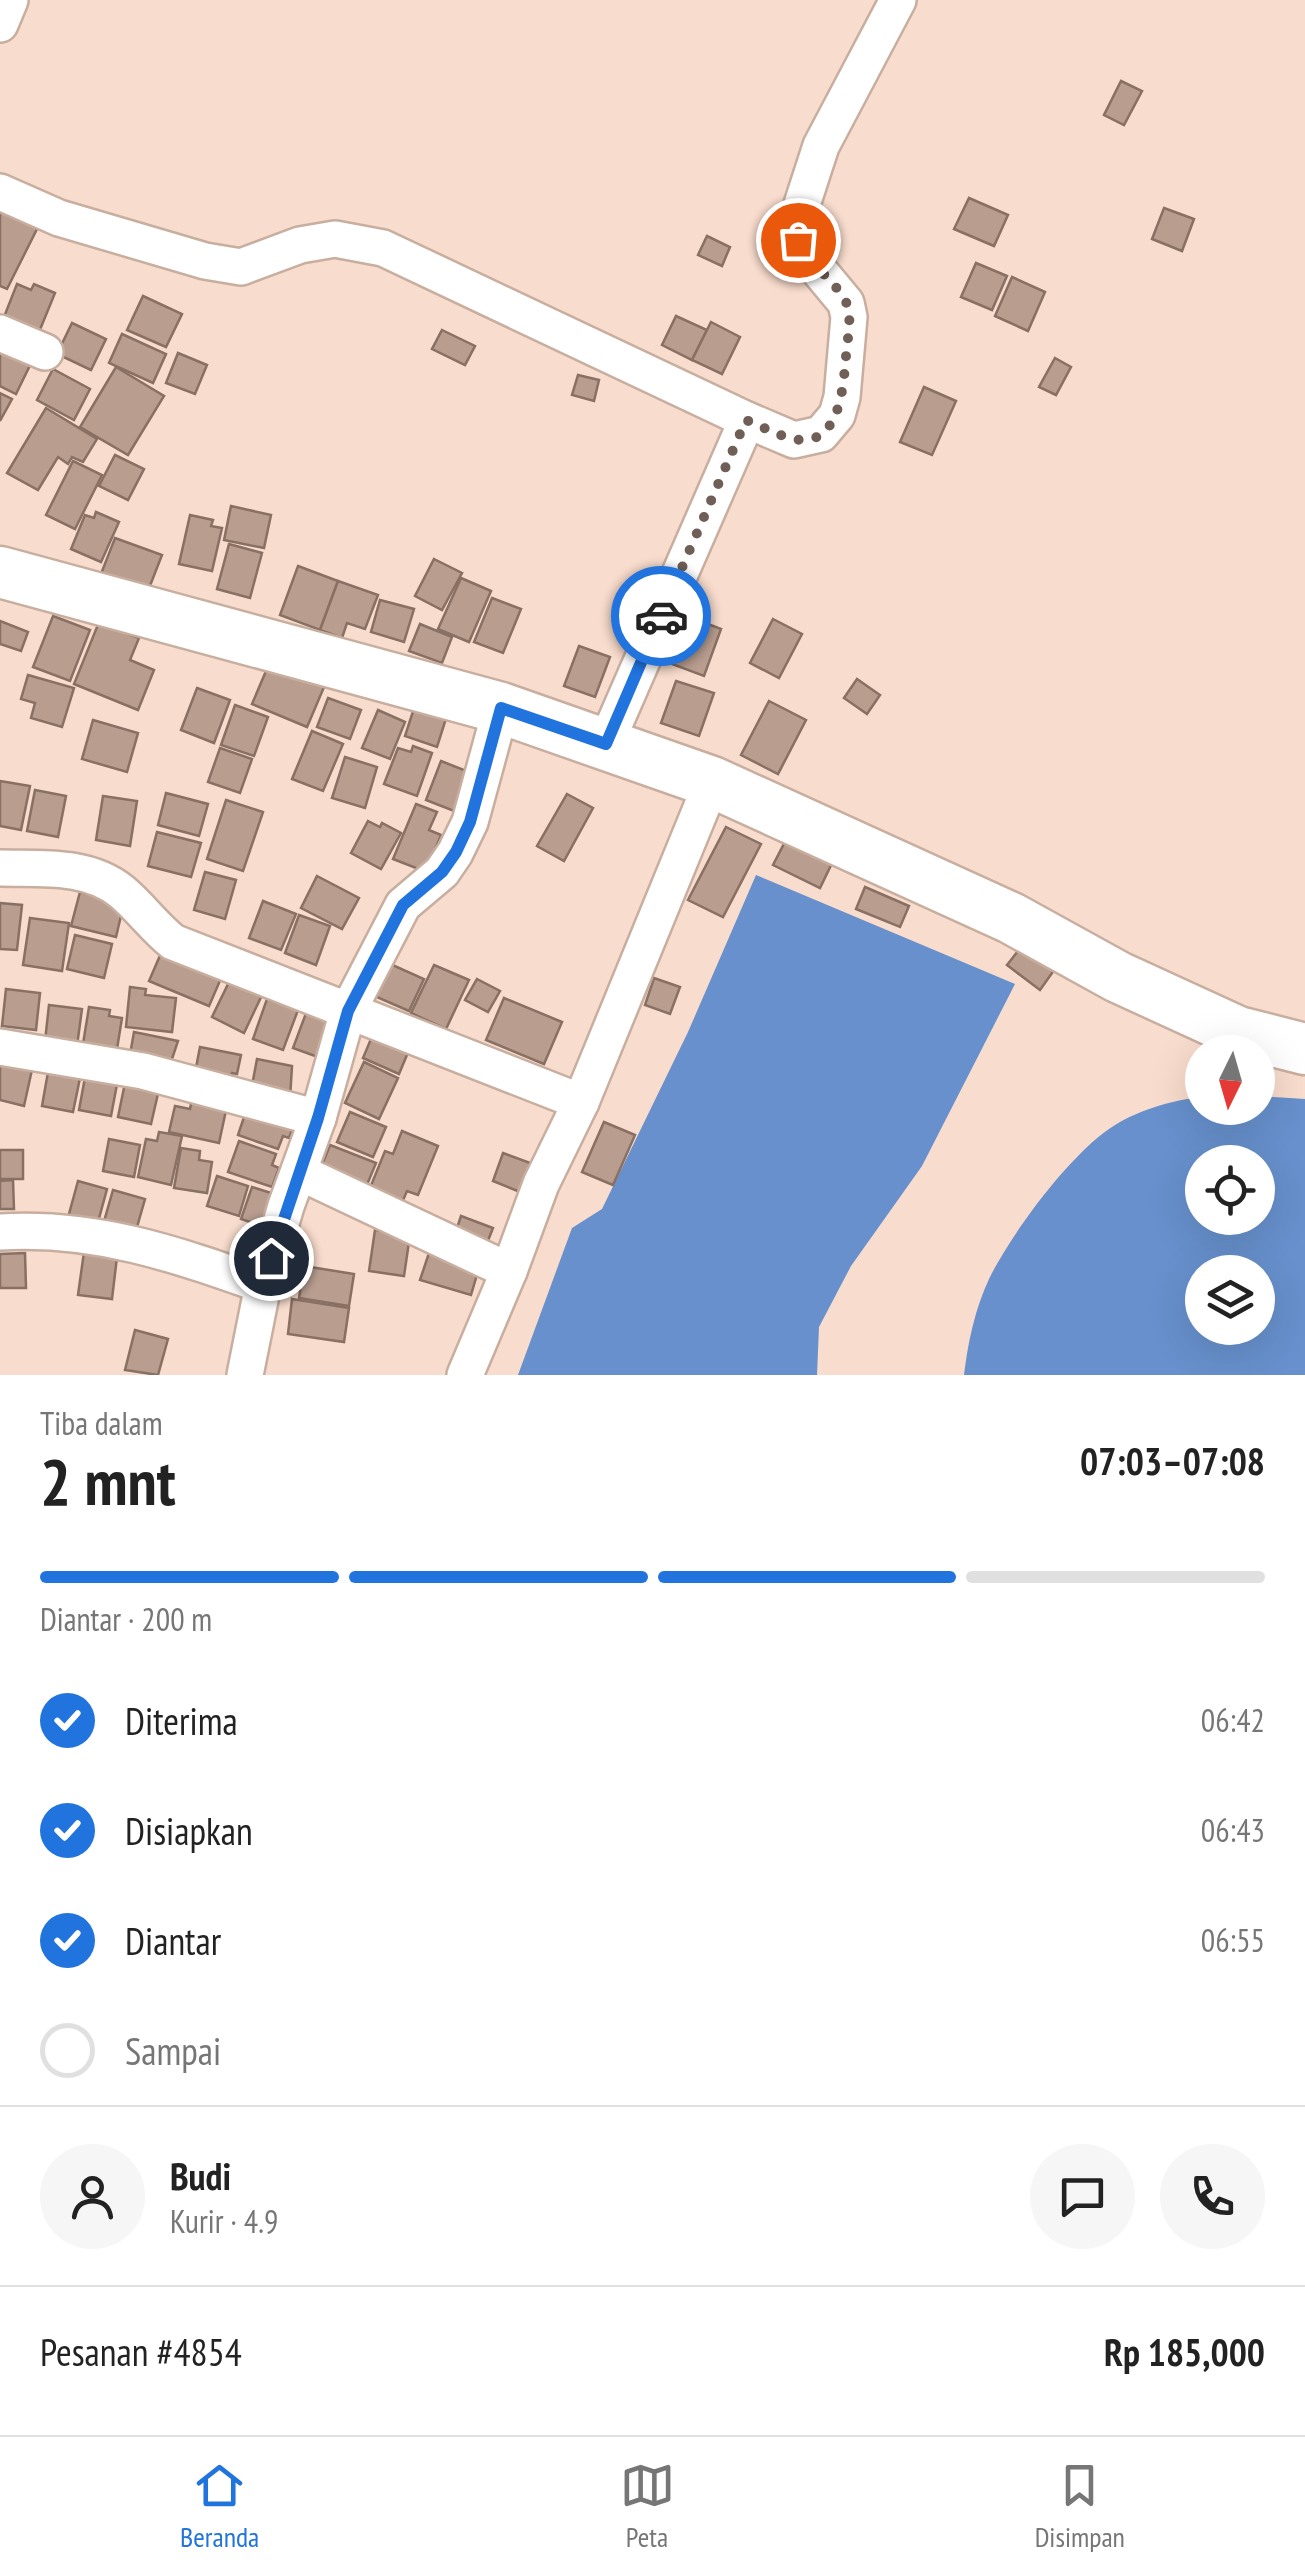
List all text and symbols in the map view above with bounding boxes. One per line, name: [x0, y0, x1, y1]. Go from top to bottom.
pin: [756, 198, 841, 283]
icon: bag: [771, 213, 826, 268]
courier: [611, 566, 711, 666]
icon: car: [634, 589, 689, 644]
north arrow: [1185, 1035, 1275, 1125]
map controls: [1185, 1035, 1275, 1345]
button: locate: [1185, 1145, 1275, 1235]
pin: [229, 1216, 314, 1301]
icon: home: [244, 1231, 299, 1286]
button: layers: [1185, 1255, 1275, 1345]
text: Tiba dalam: [40, 1402, 162, 1444]
text: 07:03–07:08: [1080, 1436, 1265, 1485]
text: 2 mnt: [40, 1439, 176, 1523]
text: Diantar · 200 m: [40, 1598, 212, 1640]
icon: check: [40, 1693, 95, 1748]
text: Diterima: [125, 1696, 238, 1745]
text: 06:42: [1201, 1699, 1265, 1741]
icon: check: [40, 1803, 95, 1858]
text: Disiapkan: [125, 1806, 253, 1855]
text: 06:43: [1201, 1809, 1265, 1851]
icon: check: [40, 1913, 95, 1968]
text: Diantar: [125, 1916, 221, 1965]
text: 06:55: [1201, 1919, 1265, 1961]
text: Sampai: [125, 2026, 221, 2075]
button: person: [40, 2144, 145, 2249]
button: chat: [1030, 2144, 1135, 2249]
button: phone: [1160, 2144, 1265, 2249]
text: Budi: [170, 2151, 231, 2200]
text: Kurir · 4.9: [170, 2200, 278, 2242]
text: Pesanan #4854: [40, 2327, 242, 2376]
text: Rp 185,000: [1104, 2327, 1265, 2376]
tab: Beranda: [180, 2458, 259, 2555]
tab: Peta: [620, 2458, 675, 2555]
tab: Disimpan: [1035, 2458, 1125, 2555]

